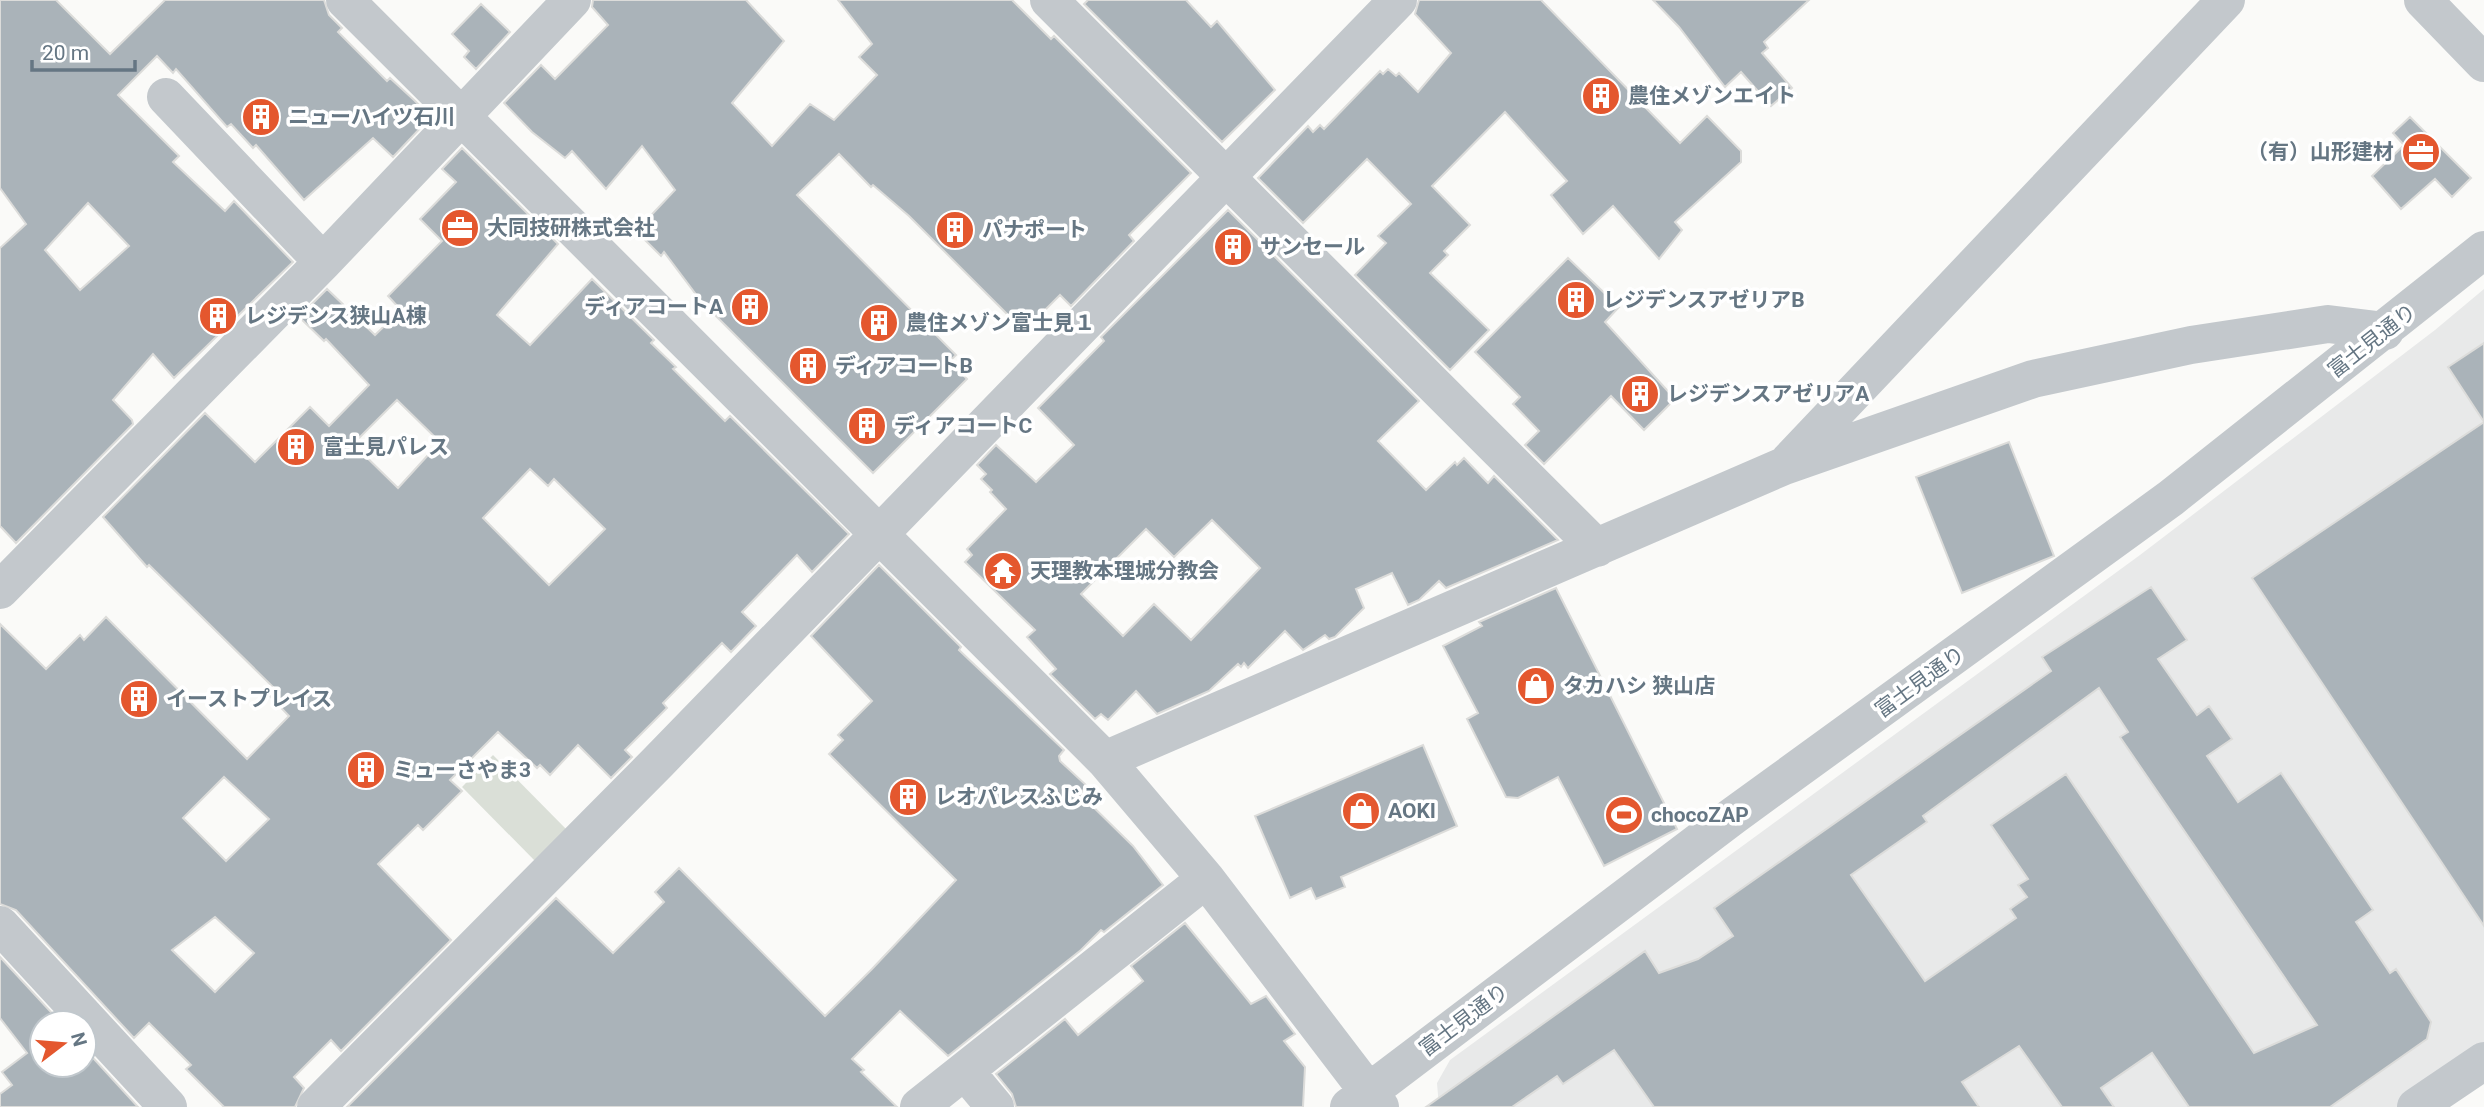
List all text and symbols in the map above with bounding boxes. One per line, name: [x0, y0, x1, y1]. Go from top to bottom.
scale bar: [32, 28, 135, 72]
text: 20 m: [42, 41, 89, 65]
building icon: 農住メゾンエイト: [1580, 75, 1622, 117]
place label: 農住メゾンエイト: [1628, 84, 1796, 108]
building icon: ニューハイツ石川: [240, 96, 282, 138]
place label: ニューハイツ石川: [288, 105, 455, 129]
office icon: （有）山形建材: [2400, 131, 2442, 173]
place label: （有）山形建材: [2247, 140, 2394, 164]
office icon: 大同技研株式会社: [439, 207, 481, 249]
building icon: パナポート: [934, 209, 976, 251]
place label: 大同技研株式会社: [487, 216, 655, 240]
place label: パナポート: [982, 218, 1087, 242]
building icon: サンセール: [1212, 226, 1254, 268]
place label: サンセール: [1260, 235, 1365, 259]
building icon: レジデンスアゼリアB: [1555, 279, 1597, 321]
building icon: ディアコートA: [729, 286, 771, 328]
place label: レジデンスアゼリアB: [1603, 288, 1805, 312]
building icon: レジデンス狭山A棟: [197, 295, 239, 337]
place label: ディアコートA: [584, 295, 724, 319]
street label: 富士見通り: [2323, 299, 2421, 383]
building icon: 農住メゾン富士見１: [858, 302, 900, 344]
place label: レジデンス狭山A棟: [245, 304, 427, 328]
place label: 農住メゾン富士見１: [906, 311, 1095, 335]
building icon: ディアコートB: [787, 345, 829, 387]
place label: ディアコートB: [835, 354, 973, 378]
building icon: レジデンスアゼリアA: [1619, 373, 1661, 415]
place label: レジデンスアゼリアA: [1667, 382, 1870, 406]
building icon: ディアコートC: [846, 405, 888, 447]
place label: ディアコートC: [894, 414, 1033, 438]
building icon: 富士見パレス: [275, 426, 317, 468]
place label: 富士見パレス: [323, 435, 449, 459]
temple icon: 天理教本理城分教会: [982, 550, 1024, 592]
place label: 天理教本理城分教会: [1030, 559, 1219, 583]
street label: 富士見通り: [1870, 641, 1970, 723]
shop icon: タカハシ 狭山店: [1515, 665, 1557, 707]
place label: タカハシ 狭山店: [1563, 674, 1715, 698]
building icon: イーストプレイス: [118, 678, 160, 720]
place label: イーストプレイス: [166, 687, 332, 711]
building icon: ミューさやま3: [345, 749, 387, 791]
place label: ミューさやま3: [393, 758, 531, 782]
building icon: レオパレスふじみ: [887, 776, 929, 818]
place label: レオパレスふじみ: [935, 785, 1103, 809]
shop icon: AOKI: [1340, 790, 1382, 832]
sports icon: chocoZAP: [1603, 794, 1645, 836]
place label: AOKI: [1388, 799, 1436, 823]
place label: chocoZAP: [1651, 803, 1749, 827]
street label: 富士見通り: [1415, 979, 1513, 1061]
north arrow: [28, 1009, 98, 1079]
text: N: [66, 1030, 92, 1049]

